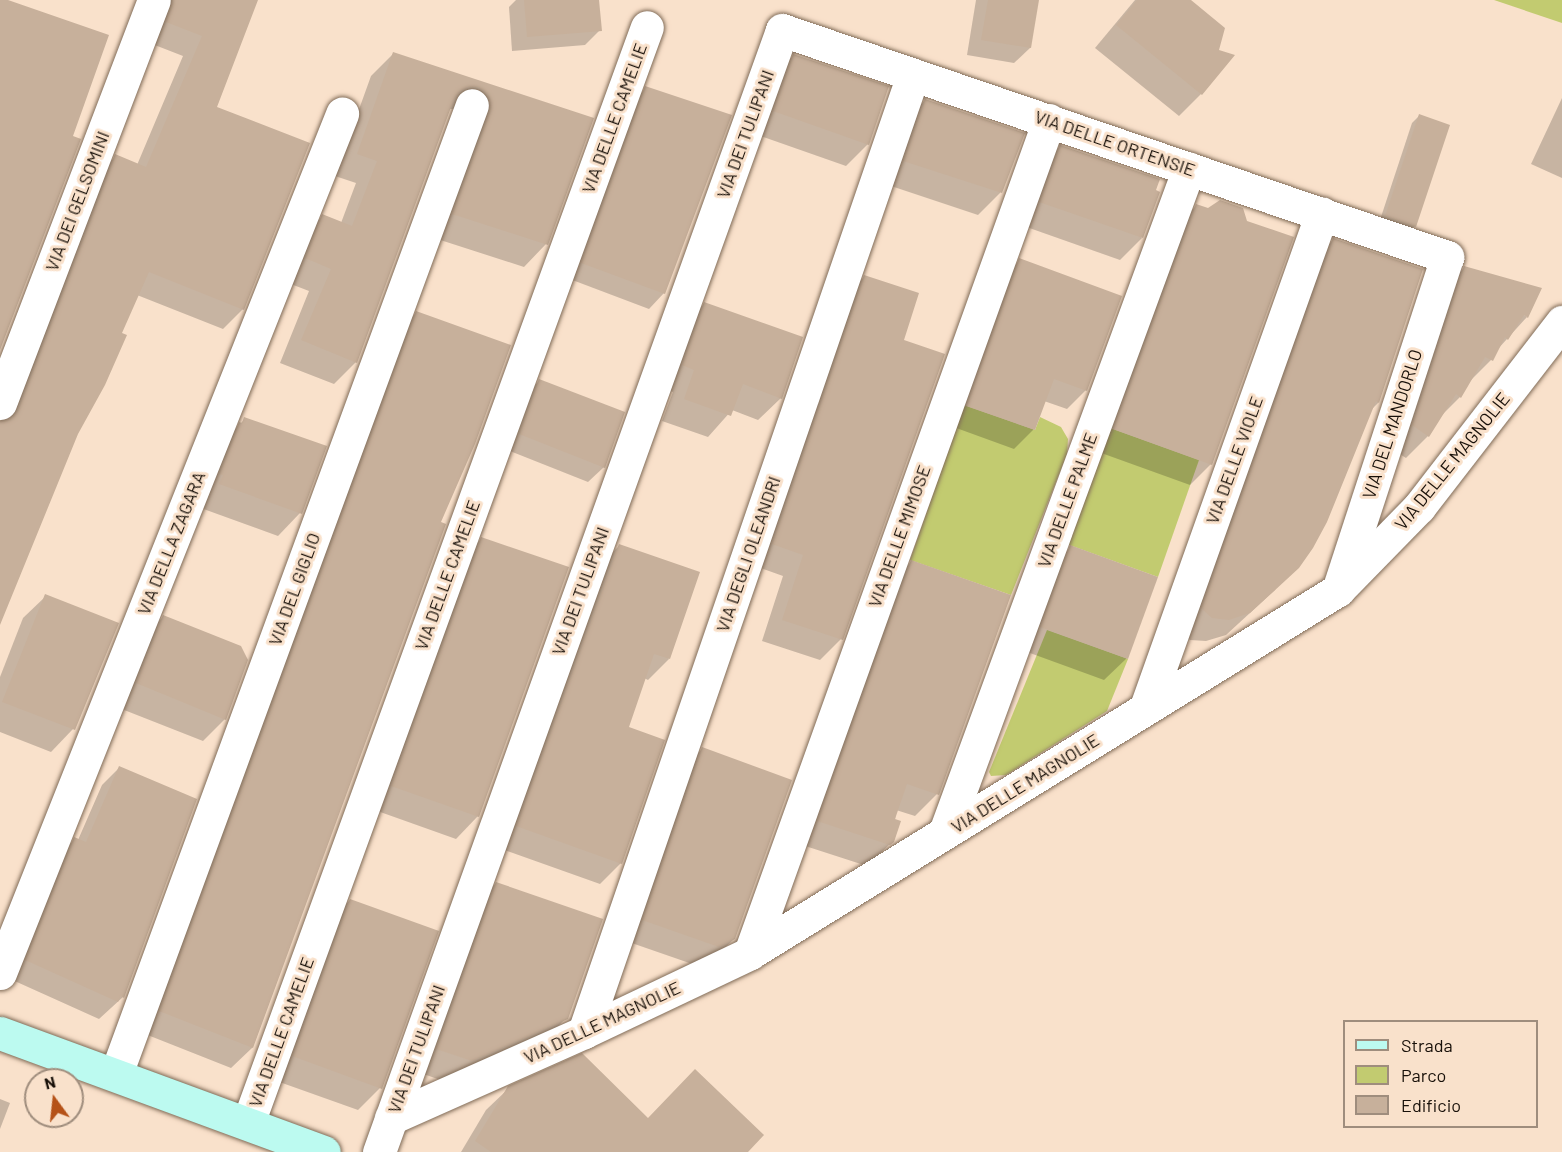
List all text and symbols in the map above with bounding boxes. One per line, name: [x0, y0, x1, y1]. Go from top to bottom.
street label: VIA DELLE CAMELIE: [577, 40, 651, 196]
street label: VIA DEI TULIPANI: [712, 67, 778, 201]
street label: VIA DELLE ORTENSIE: [1032, 105, 1198, 181]
street label: VIA DEI GELSOMINI: [40, 128, 114, 274]
street label: VIA DEL MANDORLO: [1358, 346, 1426, 502]
street label: VIA DELLE MAGNOLIE: [1390, 388, 1514, 534]
street label: VIA DELLE VIOLE: [1201, 393, 1267, 527]
street label: VIA DELLE PALME: [1033, 430, 1101, 570]
street label: VIA DELLE MIMOSE: [863, 462, 935, 610]
street label: VIA DELLA ZAGARA: [132, 468, 210, 618]
street label: VIA DEGLI OLEANDRI: [711, 473, 785, 635]
street label: VIA DELLE CAMELIE: [410, 497, 484, 653]
street label: VIA DEI TULIPANI: [547, 524, 613, 658]
street label: VIA DEL GIGLIO: [264, 530, 324, 648]
street label: VIA DELLE MAGNOLIE: [947, 729, 1103, 837]
street label: VIA DELLE CAMELIE: [244, 954, 318, 1110]
street label: VIA DELLE MAGNOLIE: [520, 976, 684, 1068]
street label: VIA DEI TULIPANI: [383, 982, 449, 1116]
legend: [1343, 1020, 1538, 1128]
text: Strada: [1401, 1034, 1453, 1056]
text: Parco: [1401, 1064, 1446, 1086]
north arrow: [24, 1068, 84, 1128]
text: N: [42, 1072, 57, 1093]
text: Edificio: [1401, 1094, 1461, 1116]

